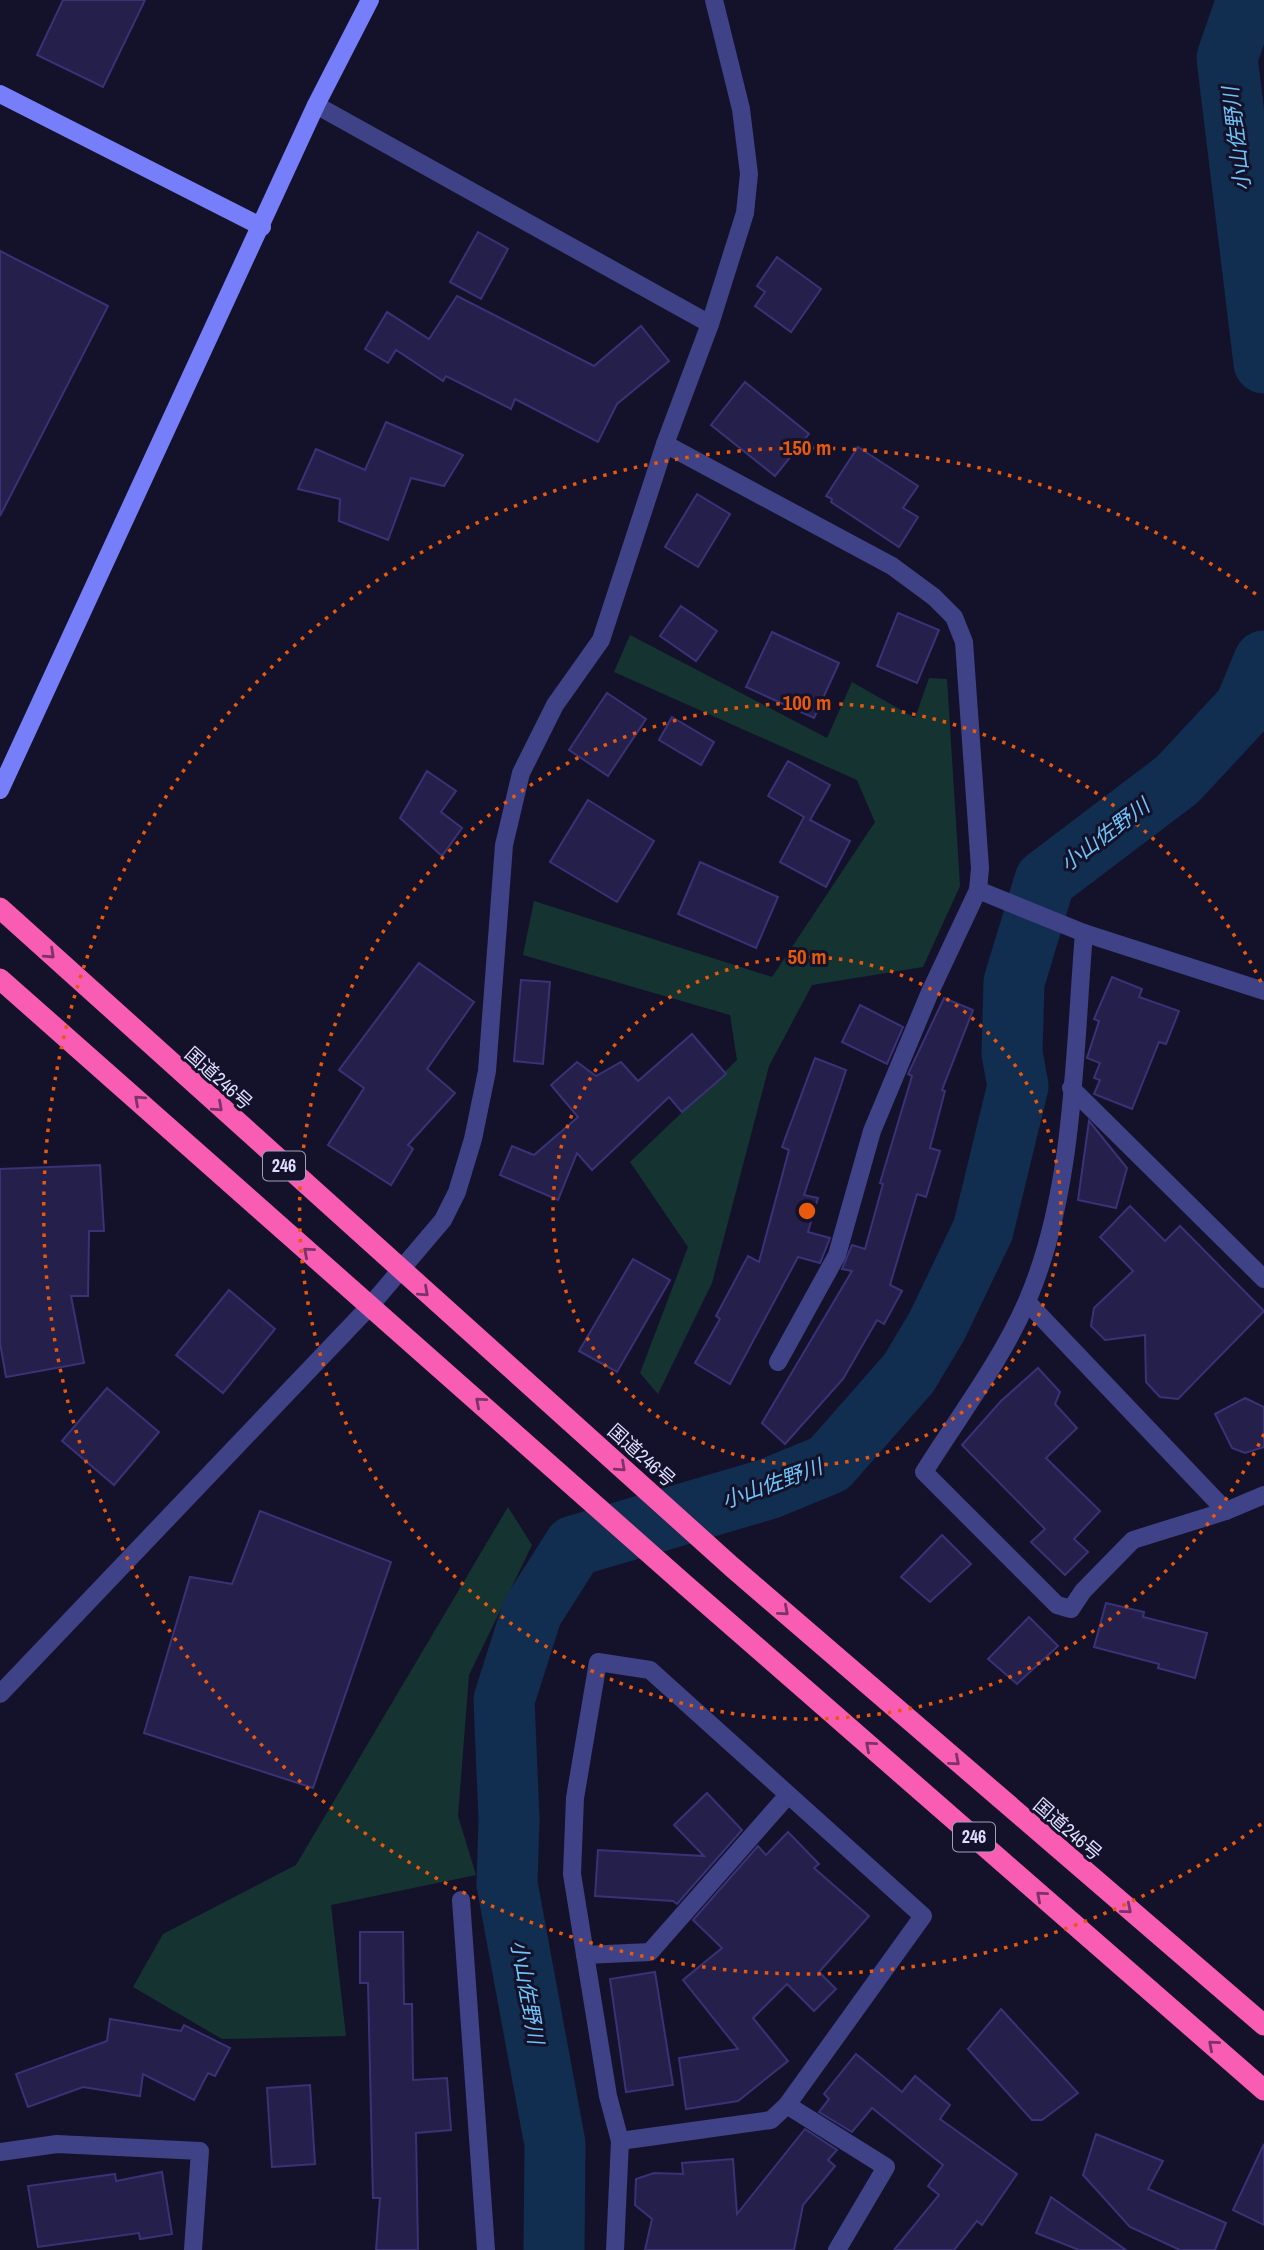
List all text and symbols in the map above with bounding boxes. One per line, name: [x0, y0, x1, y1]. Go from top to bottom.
water label: 小山佐野川: [1215, 83, 1257, 193]
text: 150 m: [783, 433, 831, 462]
text: 100 m: [783, 688, 831, 717]
water label: 小山佐野川: [1054, 790, 1157, 878]
text: 50 m: [787, 942, 827, 971]
one-way arrow: [42, 946, 55, 959]
street label: 国道246号: [179, 1041, 259, 1115]
one-way arrow: [134, 1096, 147, 1108]
one-way arrow: [210, 1099, 223, 1111]
road number: 246: [263, 1152, 305, 1181]
centre of rings: [795, 1199, 819, 1223]
one-way arrow: [304, 1248, 317, 1260]
one-way arrow: [416, 1284, 429, 1296]
one-way arrow: [475, 1398, 488, 1410]
street label: 国道246号: [602, 1418, 682, 1492]
water label: 小山佐野川: [718, 1451, 828, 1515]
one-way arrow: [613, 1459, 626, 1471]
one-way arrow: [775, 1603, 788, 1615]
one-way arrow: [865, 1742, 878, 1754]
one-way arrow: [947, 1753, 960, 1765]
street label: 国道246号: [1028, 1792, 1108, 1866]
road number: 246: [953, 1823, 995, 1852]
one-way arrow: [1036, 1892, 1049, 1904]
one-way arrow: [1120, 1901, 1132, 1914]
water label: 小山佐野川: [504, 1938, 551, 2048]
one-way arrow: [1208, 2041, 1221, 2053]

